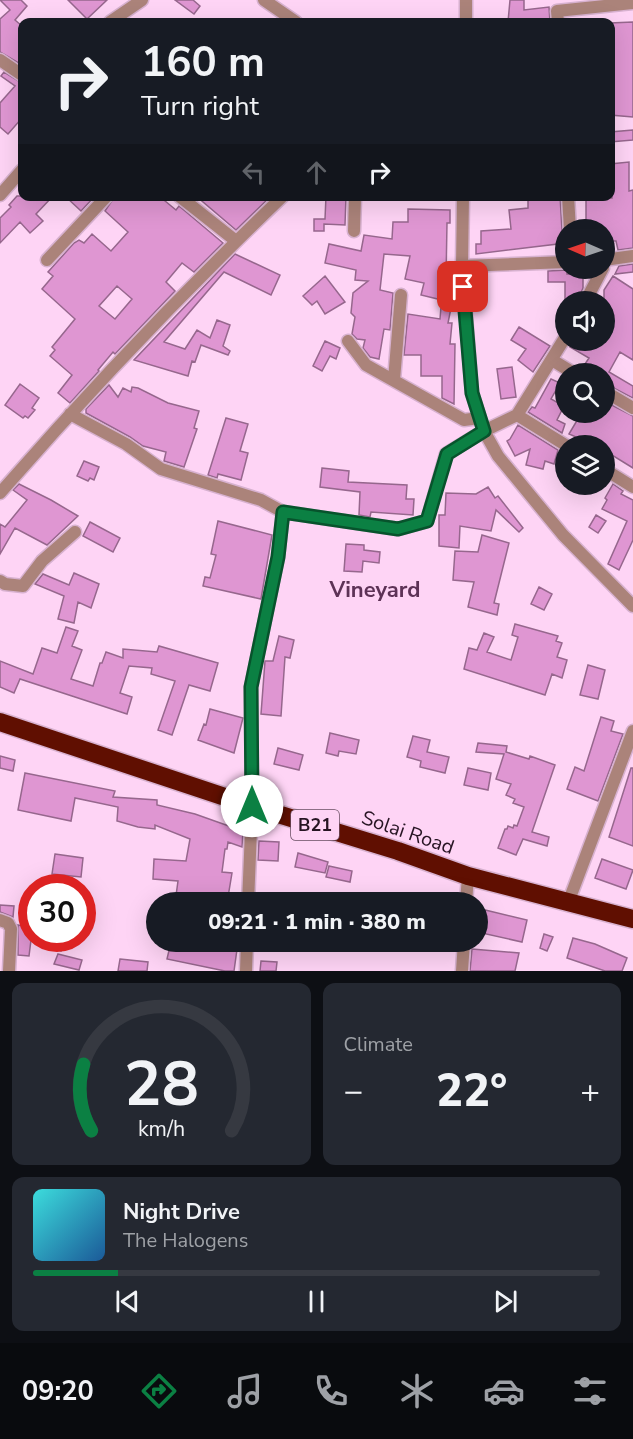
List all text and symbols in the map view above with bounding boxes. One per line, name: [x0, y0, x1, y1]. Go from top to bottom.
text: 160 m: [141, 34, 265, 91]
icon: right: [42, 42, 120, 120]
text: Turn right: [141, 88, 259, 125]
icon: left: [237, 156, 270, 189]
icon: ahead: [300, 156, 333, 189]
icon: right: [363, 156, 396, 189]
north arrow: [555, 219, 615, 279]
map controls: [555, 219, 615, 495]
pin: [437, 261, 488, 312]
icon: arrive: [446, 270, 479, 303]
button: sound: [555, 291, 615, 351]
button: search: [555, 363, 615, 423]
button: layers: [555, 435, 615, 495]
district label: Vineyard: [329, 575, 420, 605]
position arrow: [220, 774, 284, 838]
street label: Solai Road: [358, 804, 458, 861]
road number: B21: [291, 810, 339, 840]
speed limit sign: 30: [18, 874, 96, 952]
text: 09:21 · 1 min · 380 m: [208, 907, 426, 937]
text: Climate: [344, 1031, 413, 1058]
text: 28: [124, 1042, 199, 1127]
text: 22°: [436, 1061, 507, 1122]
text: −: [344, 1069, 363, 1114]
text: +: [580, 1069, 600, 1114]
text: km/h: [138, 1114, 185, 1144]
text: Night Drive: [123, 1197, 240, 1227]
text: The Halogens: [123, 1227, 248, 1254]
icon: previous: [111, 1285, 144, 1318]
icon: pause: [300, 1285, 333, 1318]
icon: next: [489, 1285, 522, 1318]
icon: directions: [138, 1370, 180, 1412]
icon: music: [224, 1370, 266, 1412]
icon: phone: [310, 1370, 352, 1412]
icon: climate: [396, 1370, 438, 1412]
icon: car: [483, 1370, 525, 1412]
icon: filters: [569, 1370, 611, 1412]
text: 09:20: [22, 1373, 94, 1410]

